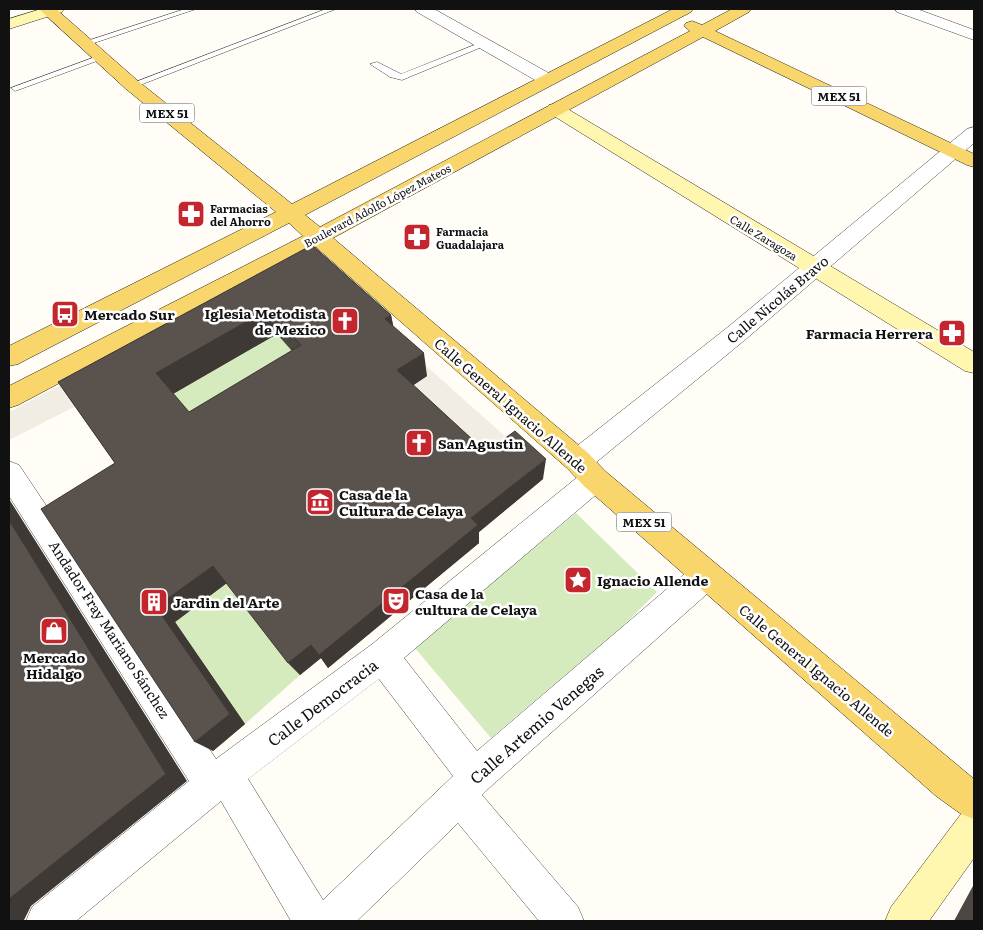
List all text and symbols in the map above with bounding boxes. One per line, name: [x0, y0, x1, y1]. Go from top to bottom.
road number: MEX 51: [812, 86, 866, 105]
road number: MEX 51: [140, 104, 194, 122]
street label: Boulevard Adolfo López Mateos: [301, 159, 453, 251]
pharmacy icon: Farmacias del Ahorro: [176, 199, 206, 229]
place label: Farmacias del Ahorro: [210, 200, 271, 229]
street label: Calle Zaragoza: [727, 210, 801, 264]
pharmacy icon: Farmacia Guadalajara: [402, 222, 432, 252]
place label: Farmacia Guadalajara: [436, 223, 505, 252]
street label: Calle Nicolás Bravo: [722, 250, 832, 348]
bus stop icon: Mercado Sur: [50, 299, 80, 329]
place label: Iglesia Metodista de Mexico: [204, 303, 327, 339]
place label: Mercado Sur: [84, 304, 175, 324]
church icon: Iglesia Metodista de Mexico: [330, 306, 360, 336]
pharmacy icon: Farmacia Herrera: [937, 318, 967, 348]
place label: Farmacia Herrera: [806, 323, 934, 343]
street label: Calle General Ignacio Allende: [430, 333, 592, 477]
church icon: San Agustin: [404, 428, 434, 458]
place label: San Agustin: [438, 433, 524, 453]
place label: Casa de la Cultura de Celaya: [339, 484, 464, 520]
museum icon: Casa de la Cultura de Celaya: [305, 487, 335, 517]
road number: MEX 51: [616, 512, 672, 532]
street label: Andador Fray Mariano Sánchez: [45, 536, 175, 722]
place icon: Ignacio Allende: [563, 565, 593, 595]
place label: Ignacio Allende: [597, 570, 708, 590]
place label: Casa de la cultura de Celaya: [415, 583, 538, 619]
theatre icon: Casa de la cultura de Celaya: [381, 586, 411, 616]
building icon: Jardin del Arte: [139, 587, 169, 617]
place label: Jardin del Arte: [173, 592, 280, 612]
street label: Calle General Ignacio Allende: [735, 599, 899, 741]
shop icon: Mercado Hidalgo: [39, 616, 69, 646]
place label: Mercado Hidalgo: [23, 647, 85, 683]
street label: Calle Democracia: [262, 652, 383, 752]
street label: Calle Artemio Venegas: [464, 659, 608, 789]

